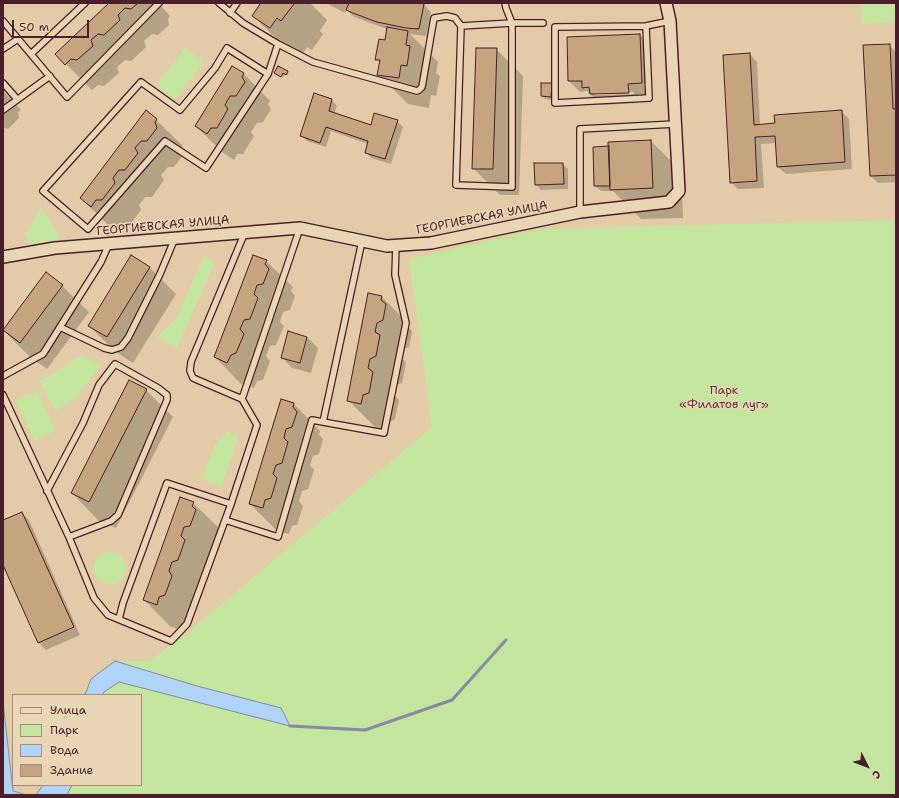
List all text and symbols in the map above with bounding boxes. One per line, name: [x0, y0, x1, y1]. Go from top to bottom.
scale bar: [14, 12, 91, 38]
text: 50 m: [19, 19, 49, 35]
street label: ГЕОРГИЕВСКАЯ УЛИЦА: [415, 198, 549, 238]
street label: ГЕОРГИЕВСКАЯ УЛИЦА: [96, 213, 230, 239]
park label: Парк «Филатов луг»: [679, 384, 769, 412]
legend: [12, 694, 142, 786]
text: Улица: [50, 702, 86, 718]
text: Парк: [50, 722, 78, 738]
text: Вода: [50, 742, 79, 758]
north arrow: [847, 746, 887, 786]
text: Здание: [50, 762, 93, 778]
text: С: [868, 767, 884, 782]

